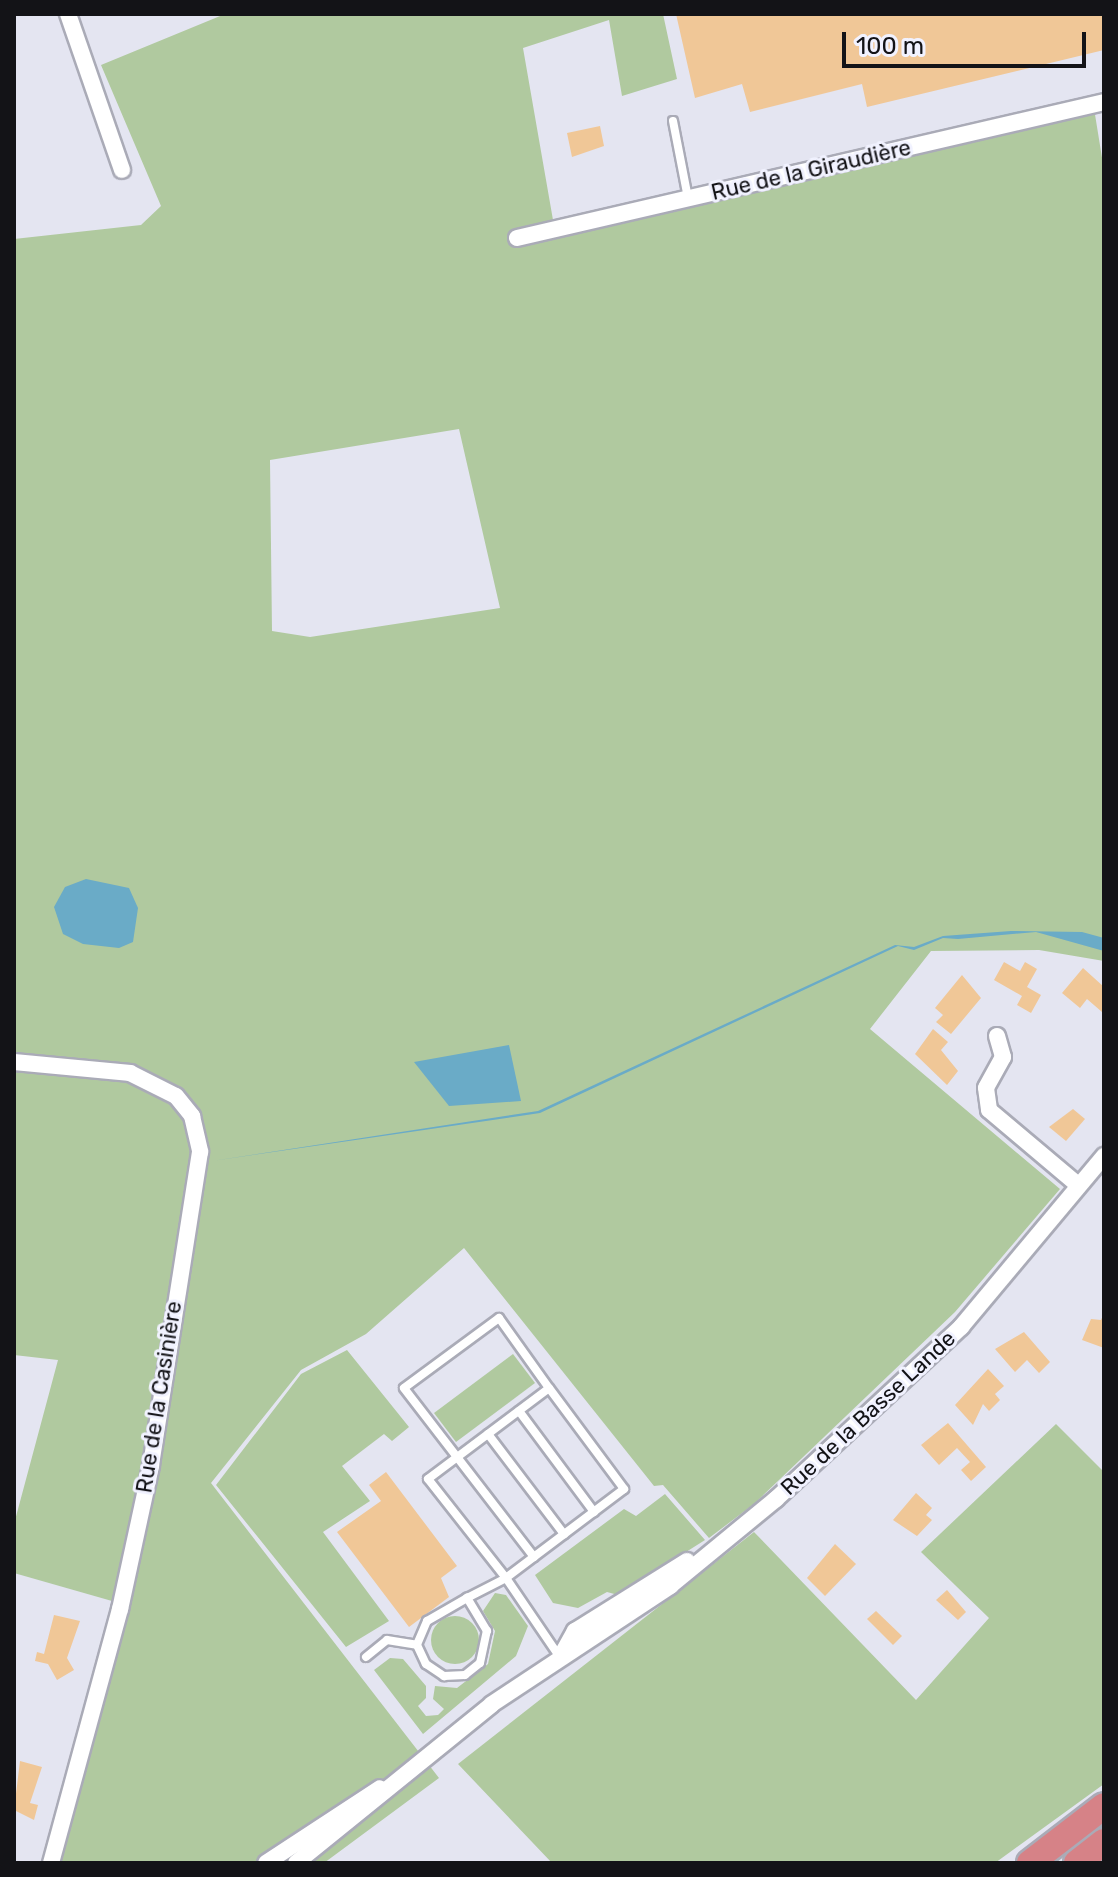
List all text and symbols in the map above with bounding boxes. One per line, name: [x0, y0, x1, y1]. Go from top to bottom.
scale bar: [846, 16, 1090, 66]
text: 100 m: [856, 32, 924, 60]
street label: Rue de la Giraudière: [709, 134, 913, 206]
street label: Rue de la Casinière: [131, 1299, 187, 1495]
street label: Rue de la Basse Lande: [775, 1325, 961, 1501]

